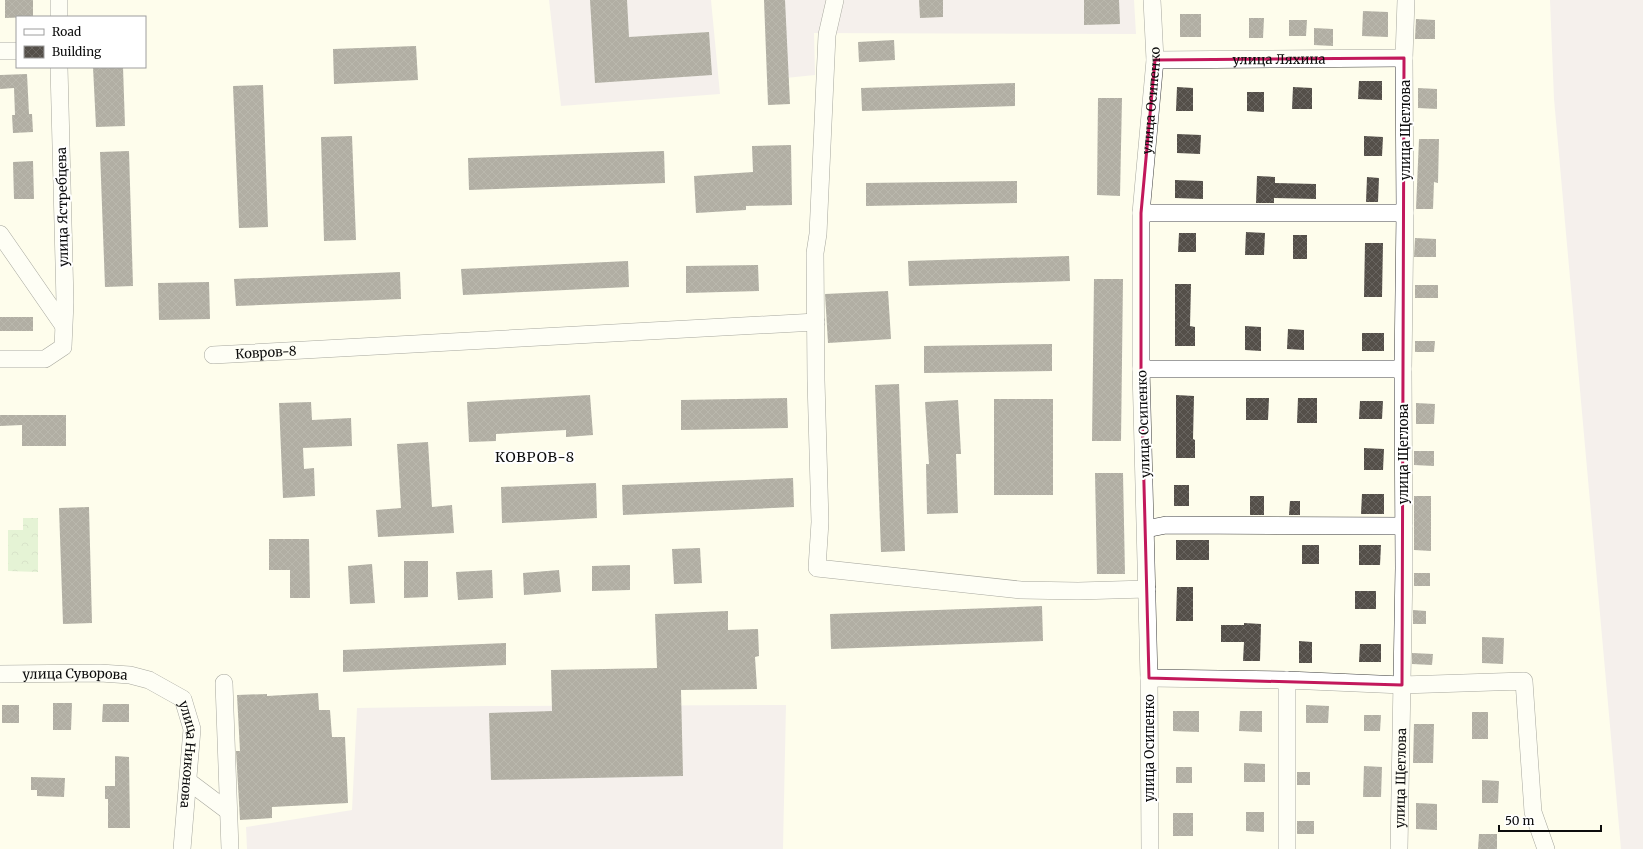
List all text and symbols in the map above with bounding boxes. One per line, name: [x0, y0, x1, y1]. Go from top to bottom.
legend: [16, 16, 146, 68]
text: Road: [52, 24, 81, 39]
text: Building: [52, 44, 102, 59]
street label: улица Осипенко: [1138, 46, 1164, 155]
street label: улица Ляхина: [1233, 51, 1326, 68]
street label: улица Щеглова: [1397, 80, 1414, 180]
street label: улица Ястребцева: [53, 147, 72, 267]
street label: Ковров-8: [235, 342, 297, 363]
street label: улица Осипенко: [1133, 369, 1154, 478]
street label: улица Щеглова: [1395, 404, 1412, 504]
district label: КОВРОВ-8: [495, 448, 575, 466]
street label: улица Суворова: [22, 665, 128, 684]
street label: улица Осипенко: [1141, 694, 1158, 802]
street label: улица Никонова: [175, 699, 201, 809]
street label: улица Щеглова: [1391, 728, 1410, 828]
scale bar: [1499, 807, 1601, 833]
text: 50 m: [1505, 813, 1534, 828]

